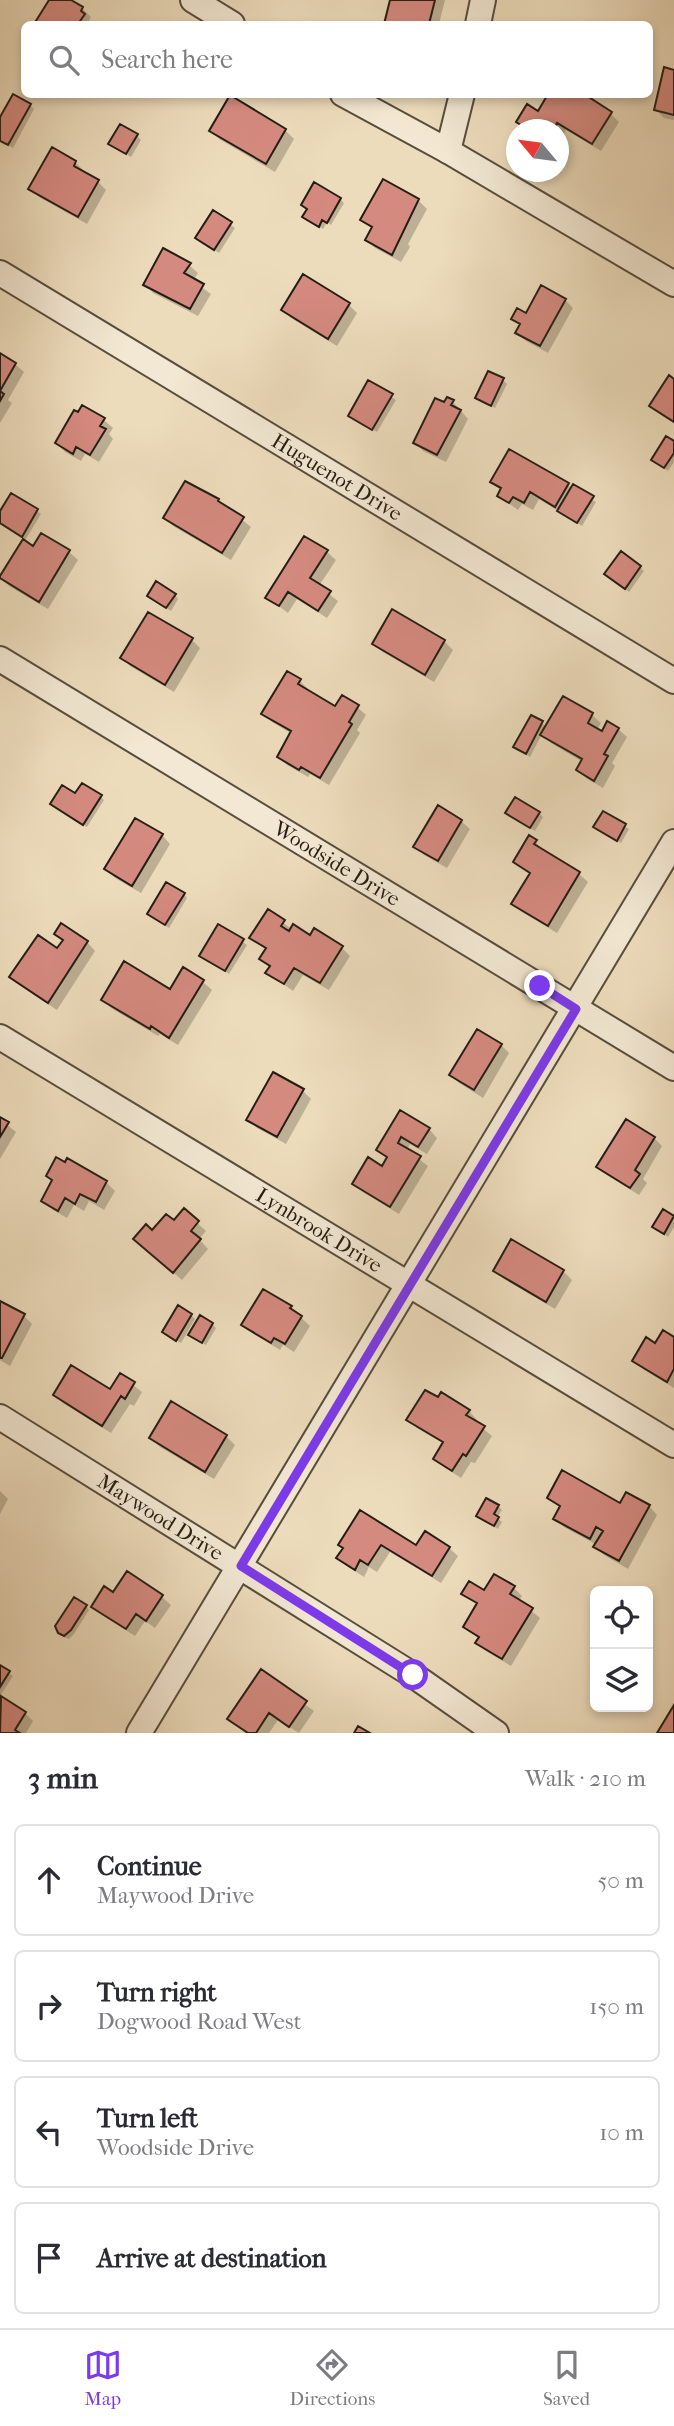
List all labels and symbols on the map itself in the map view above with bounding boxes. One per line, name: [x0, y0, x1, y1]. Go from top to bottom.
north arrow: [506, 119, 569, 182]
street label: Huguenot Drive: [268, 428, 407, 526]
street label: Woodside Drive: [268, 815, 404, 911]
route end: [524, 970, 555, 1001]
street label: Lynbrook Drive: [252, 1183, 386, 1277]
street label: Maywood Drive: [93, 1469, 228, 1565]
route start: [397, 1659, 428, 1690]

